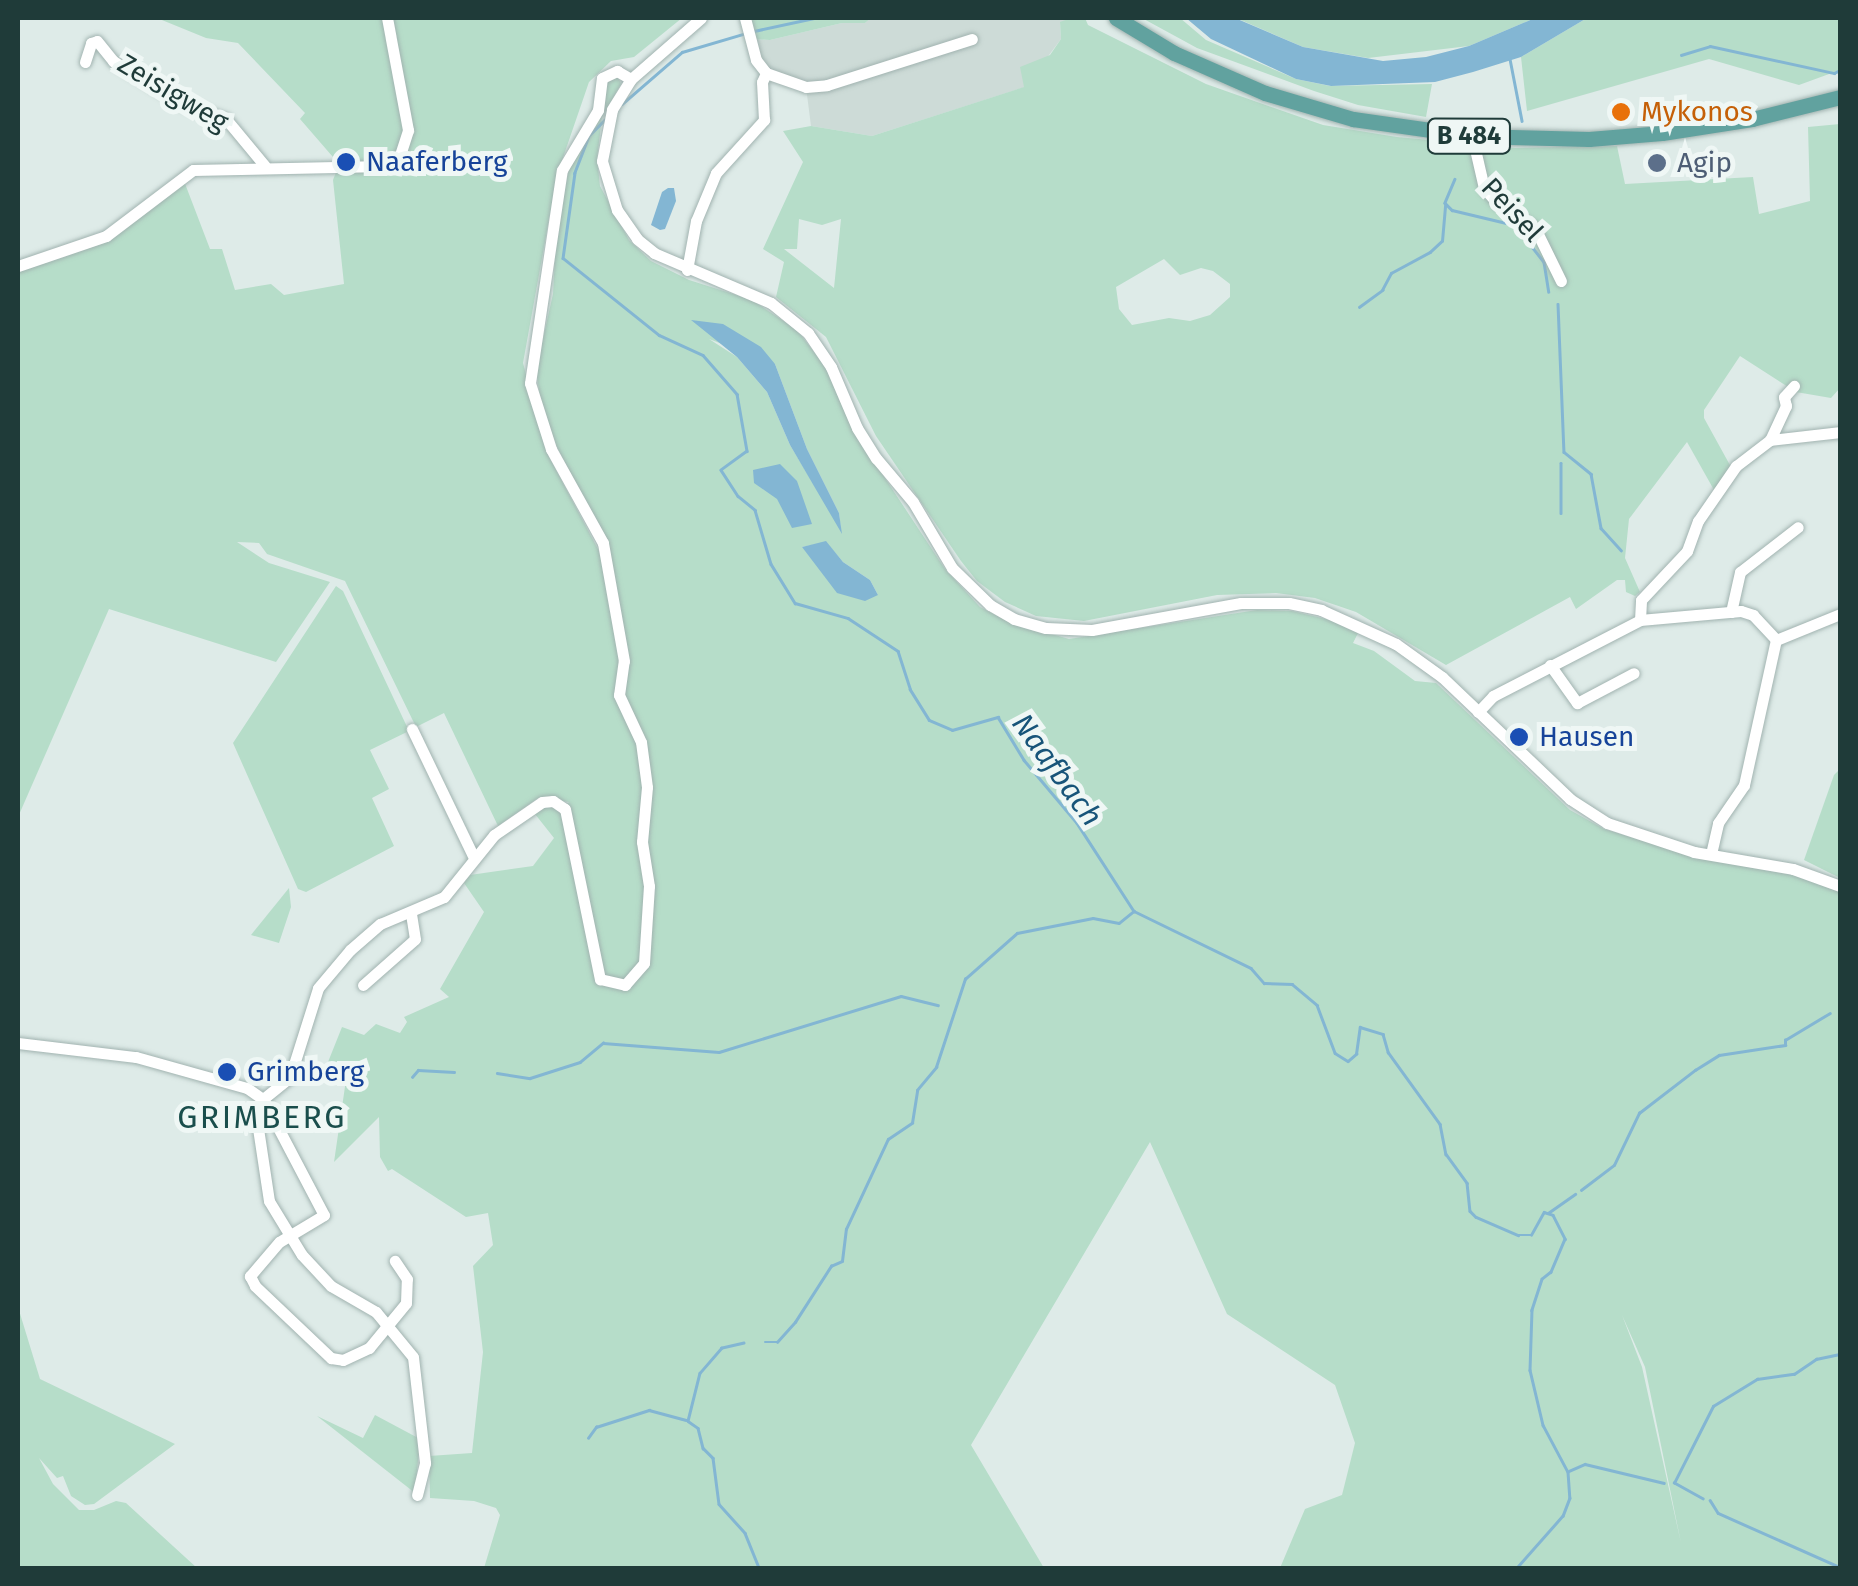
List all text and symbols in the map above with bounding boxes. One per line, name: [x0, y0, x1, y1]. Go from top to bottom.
street label: Zeisigweg: [112, 47, 234, 139]
place label: Mykonos: [1641, 95, 1753, 129]
marker: Mykonos: [1610, 101, 1632, 123]
road number: B 484: [1426, 116, 1512, 156]
place label: Naaferberg: [366, 145, 507, 179]
place label: Agip: [1677, 146, 1732, 180]
marker: Naaferberg: [335, 151, 357, 173]
marker: Agip: [1646, 152, 1668, 174]
street label: Peisel: [1474, 171, 1550, 249]
water label: Naafbach: [1004, 707, 1110, 833]
place label: Hausen: [1539, 720, 1634, 754]
marker: Hausen: [1508, 726, 1530, 748]
place label: Grimberg: [247, 1055, 364, 1089]
marker: Grimberg: [216, 1061, 238, 1083]
district label: GRIMBERG: [177, 1098, 347, 1136]

